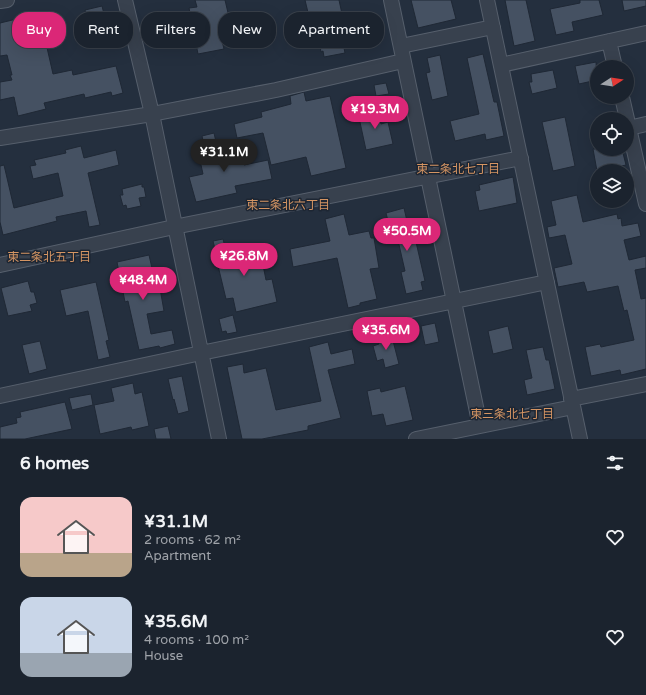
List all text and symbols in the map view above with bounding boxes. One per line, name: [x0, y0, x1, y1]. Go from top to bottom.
chip: Buy: [12, 12, 66, 48]
chip: Rent: [74, 12, 133, 48]
chip: Filters: [141, 12, 210, 48]
chip: New: [218, 12, 276, 48]
chip: Apartment: [284, 12, 384, 48]
north arrow: [590, 60, 634, 104]
map controls: [590, 60, 634, 208]
pin: ¥19.3M: [342, 96, 408, 130]
text: ¥19.3M: [351, 101, 399, 117]
button: locate: [590, 112, 634, 156]
pin: ¥31.1M: [191, 139, 257, 173]
text: ¥31.1M: [200, 144, 248, 160]
district label: 東二条北七丁目: [416, 162, 500, 176]
button: layers: [590, 164, 634, 208]
district label: 東二条北六丁目: [246, 198, 330, 212]
pin: ¥50.5M: [374, 218, 440, 252]
text: ¥50.5M: [383, 223, 431, 239]
pin: ¥26.8M: [211, 243, 277, 277]
text: ¥26.8M: [220, 248, 268, 264]
district label: 東二条北五丁目: [7, 250, 91, 264]
pin: ¥48.4M: [110, 267, 176, 301]
text: ¥48.4M: [119, 272, 167, 288]
pin: ¥35.6M: [353, 317, 419, 351]
text: ¥35.6M: [362, 322, 410, 338]
district label: 東三条北七丁目: [470, 407, 554, 421]
icon: filters: [604, 452, 626, 474]
text: 6 homes: [20, 453, 89, 474]
text: ¥31.1M: [144, 511, 208, 532]
icon: home: [52, 513, 100, 561]
icon: heart: [604, 526, 626, 548]
text: 2 rooms · 62 m²: [144, 532, 241, 548]
text: Apartment: [144, 548, 211, 564]
text: ¥35.6M: [144, 611, 208, 632]
icon: home: [52, 613, 100, 661]
icon: heart: [604, 626, 626, 648]
text: 4 rooms · 100 m²: [144, 632, 249, 648]
text: House: [144, 648, 183, 664]

